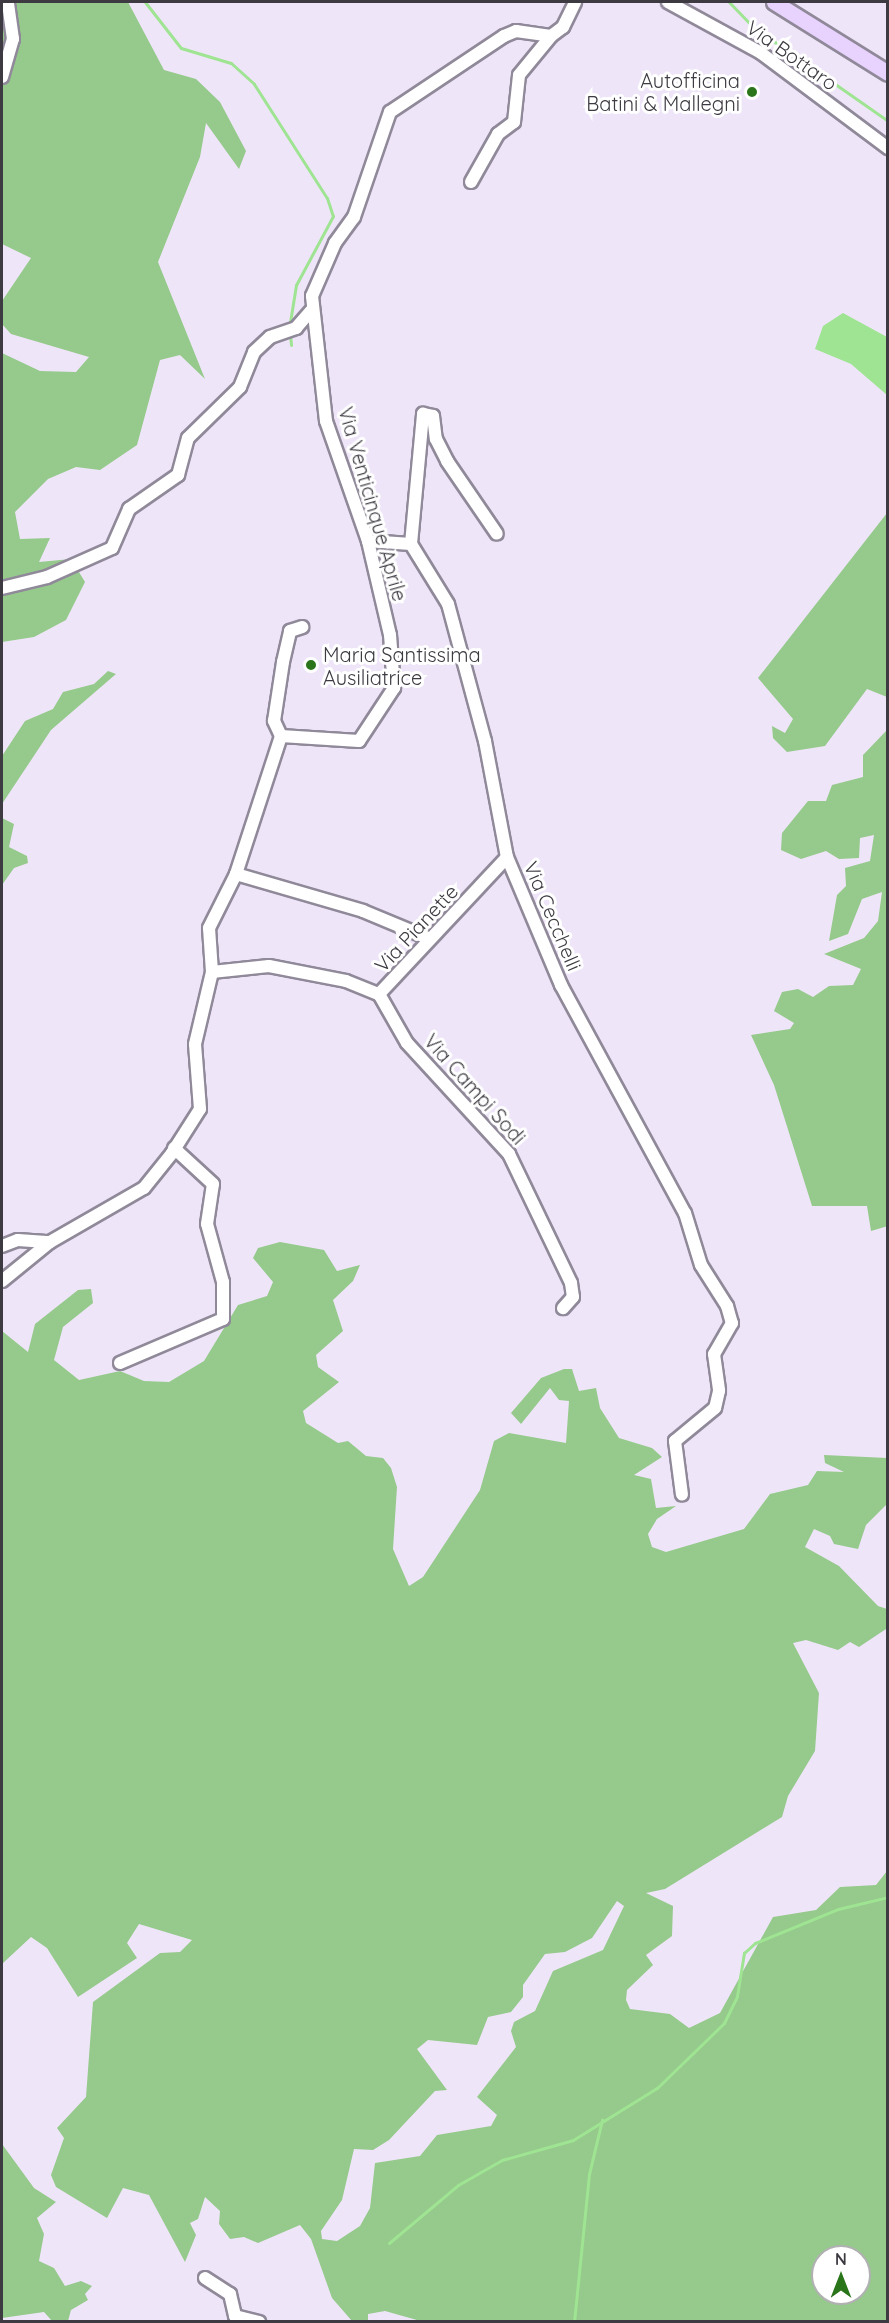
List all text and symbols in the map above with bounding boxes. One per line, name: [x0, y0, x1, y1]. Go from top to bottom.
street label: Via Bottaro: [742, 15, 842, 95]
place label: Autofficina Batini & Mallegni: [586, 68, 740, 115]
marker: Autofficina Batini & Mallegni: [745, 85, 759, 99]
street label: Via Venticinque Aprile: [334, 404, 412, 604]
place label: Maria Santissima Ausiliatrice: [323, 642, 481, 689]
marker: Maria Santissima Ausiliatrice: [304, 658, 318, 672]
street label: Via Cecchelli: [519, 858, 587, 974]
street label: Via Pianette: [369, 879, 463, 977]
street label: Via Campi Sodi: [419, 1029, 531, 1149]
north arrow: [811, 2245, 871, 2305]
text: N: [835, 2249, 847, 2269]

